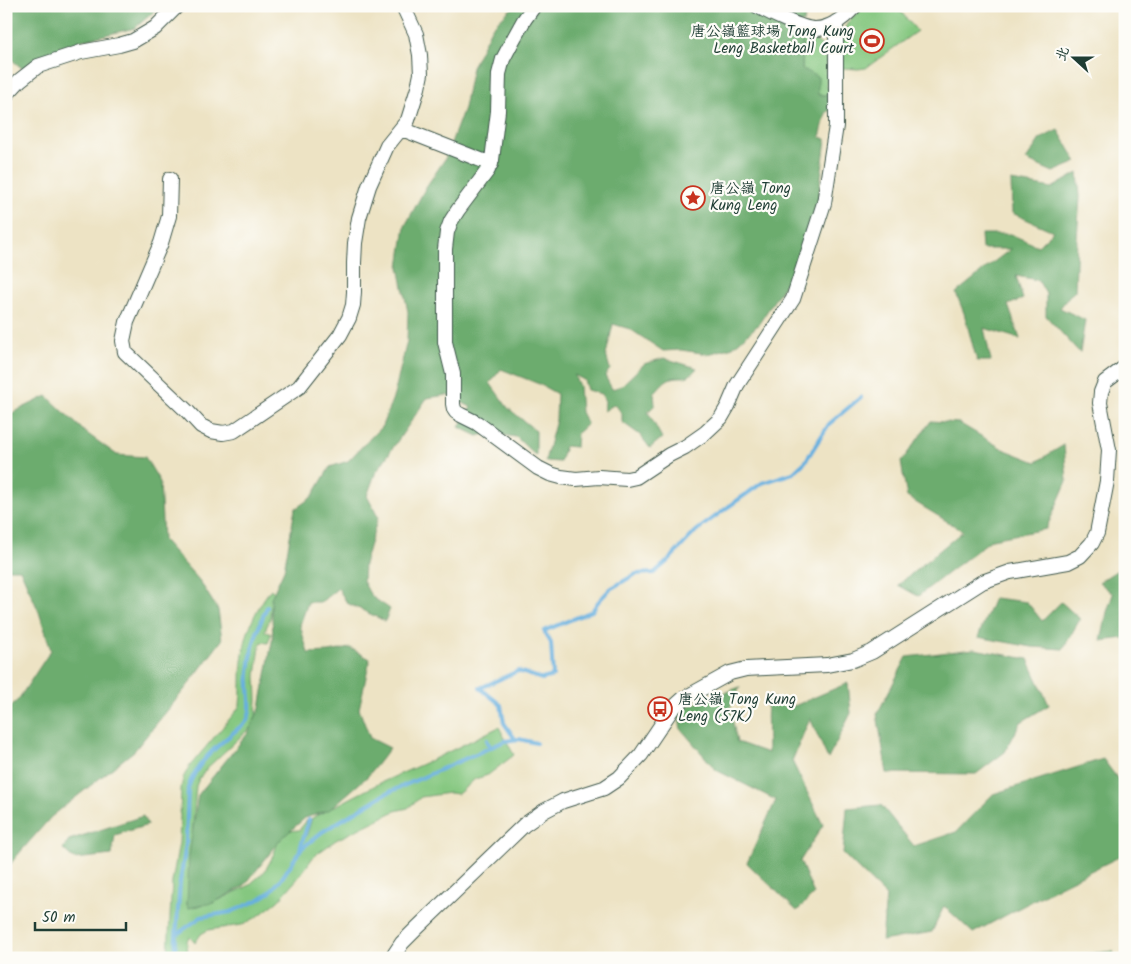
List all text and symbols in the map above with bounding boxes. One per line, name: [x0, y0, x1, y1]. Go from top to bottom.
place label: 唐公嶺籃球場 Tong Kung Leng Basketball Court: [691, 20, 854, 61]
sports icon: 唐公嶺籃球場 Tong Kung Leng Basketball Court: [859, 28, 885, 54]
north arrow: [1048, 32, 1098, 82]
text: 北: [1050, 43, 1076, 64]
place label: 唐公嶺 Tong Kung Leng: [710, 177, 791, 218]
place icon: 唐公嶺 Tong Kung Leng: [680, 185, 706, 211]
place label: 唐公嶺 Tong Kung Leng (57K): [678, 688, 796, 729]
bus stop icon: 唐公嶺 Tong Kung Leng (57K): [647, 696, 673, 722]
scale bar: [35, 899, 126, 931]
text: 50 m: [42, 906, 76, 930]

